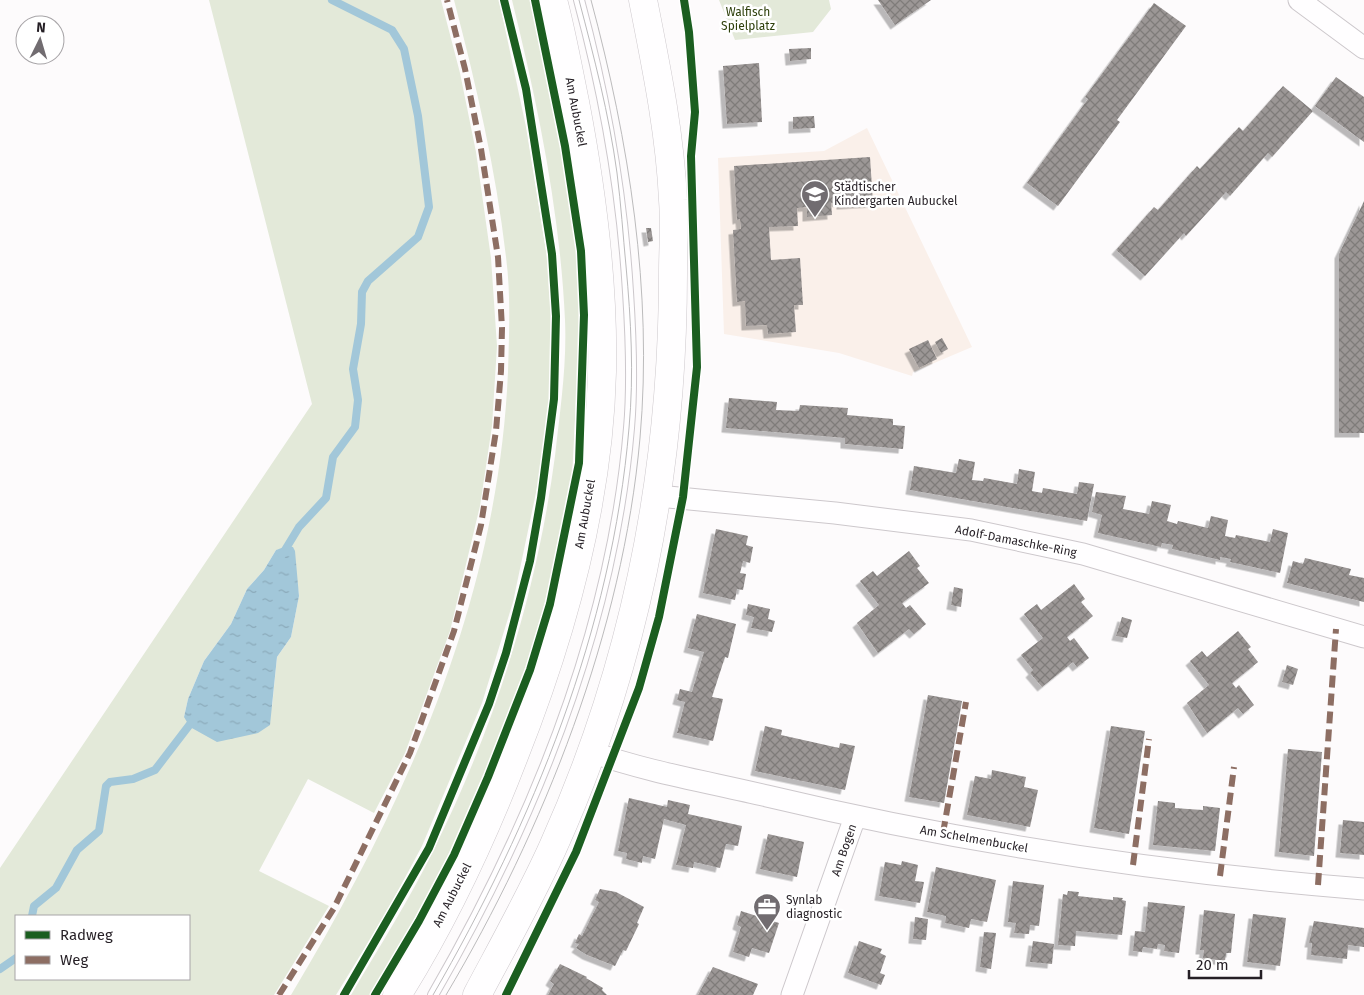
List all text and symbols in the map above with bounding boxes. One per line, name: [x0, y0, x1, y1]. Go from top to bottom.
park label: Walfisch Spielplatz: [721, 5, 775, 33]
north arrow: [15, 15, 65, 65]
text: N: [36, 19, 46, 36]
street label: Am Aubuckel: [562, 76, 590, 148]
school or university icon: Städtischer Kindergarten Aubuckel: [800, 179, 830, 218]
place label: Städtischer Kindergarten Aubuckel: [834, 180, 958, 208]
street label: Am Aubuckel: [572, 478, 598, 550]
street label: Adolf-Damaschke-Ring: [954, 522, 1079, 560]
street label: Am Bogen: [829, 822, 859, 878]
street label: Am Schelmenbuckel: [919, 823, 1030, 855]
street label: Am Aubuckel: [430, 860, 474, 929]
office icon: Synlab diagnostic: [752, 892, 782, 931]
place label: Synlab diagnostic: [786, 893, 843, 921]
legend: [15, 915, 190, 980]
text: Radweg: [60, 926, 113, 944]
scale bar: [1189, 948, 1262, 980]
text: Weg: [60, 951, 88, 969]
text: 20 m: [1196, 956, 1229, 974]

